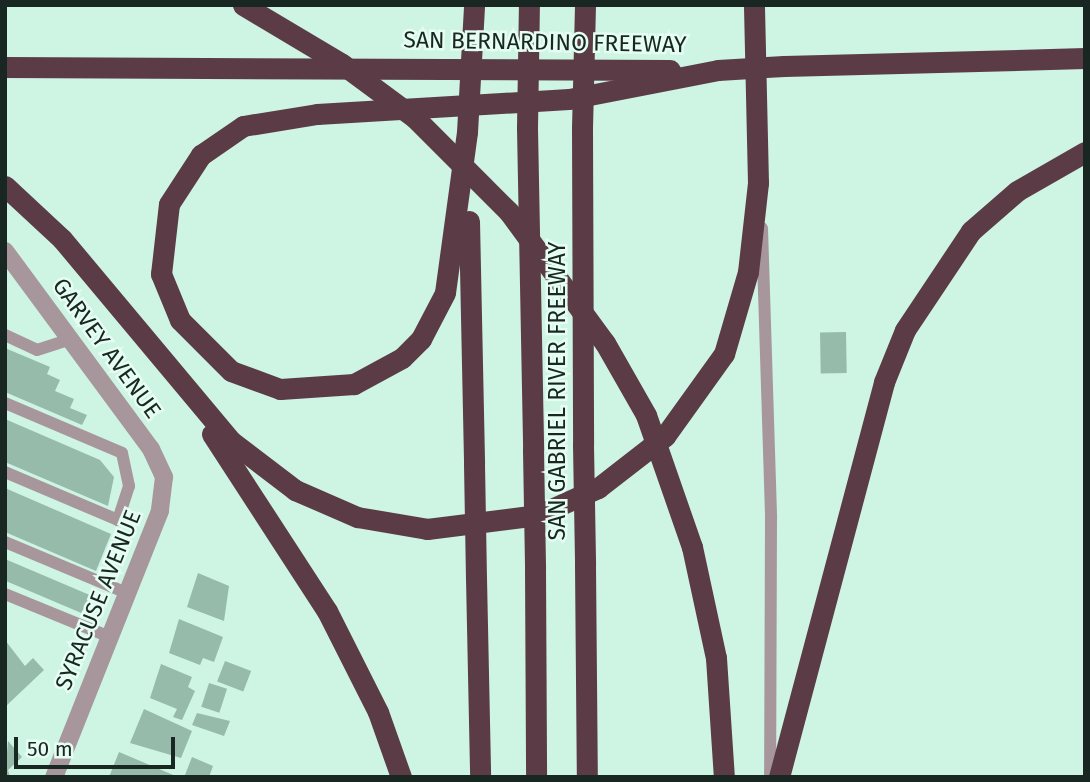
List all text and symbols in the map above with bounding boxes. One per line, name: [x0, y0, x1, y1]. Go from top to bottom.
street label: SAN BERNARDINO FREEWAY: [403, 26, 687, 58]
street label: SAN GABRIEL RIVER FREEWAY: [543, 242, 571, 540]
street label: GARVEY AVENUE: [47, 273, 167, 423]
street label: SYRACUSE AVENUE: [49, 506, 147, 694]
scale bar: [18, 722, 178, 766]
text: 50 m: [27, 736, 73, 762]

